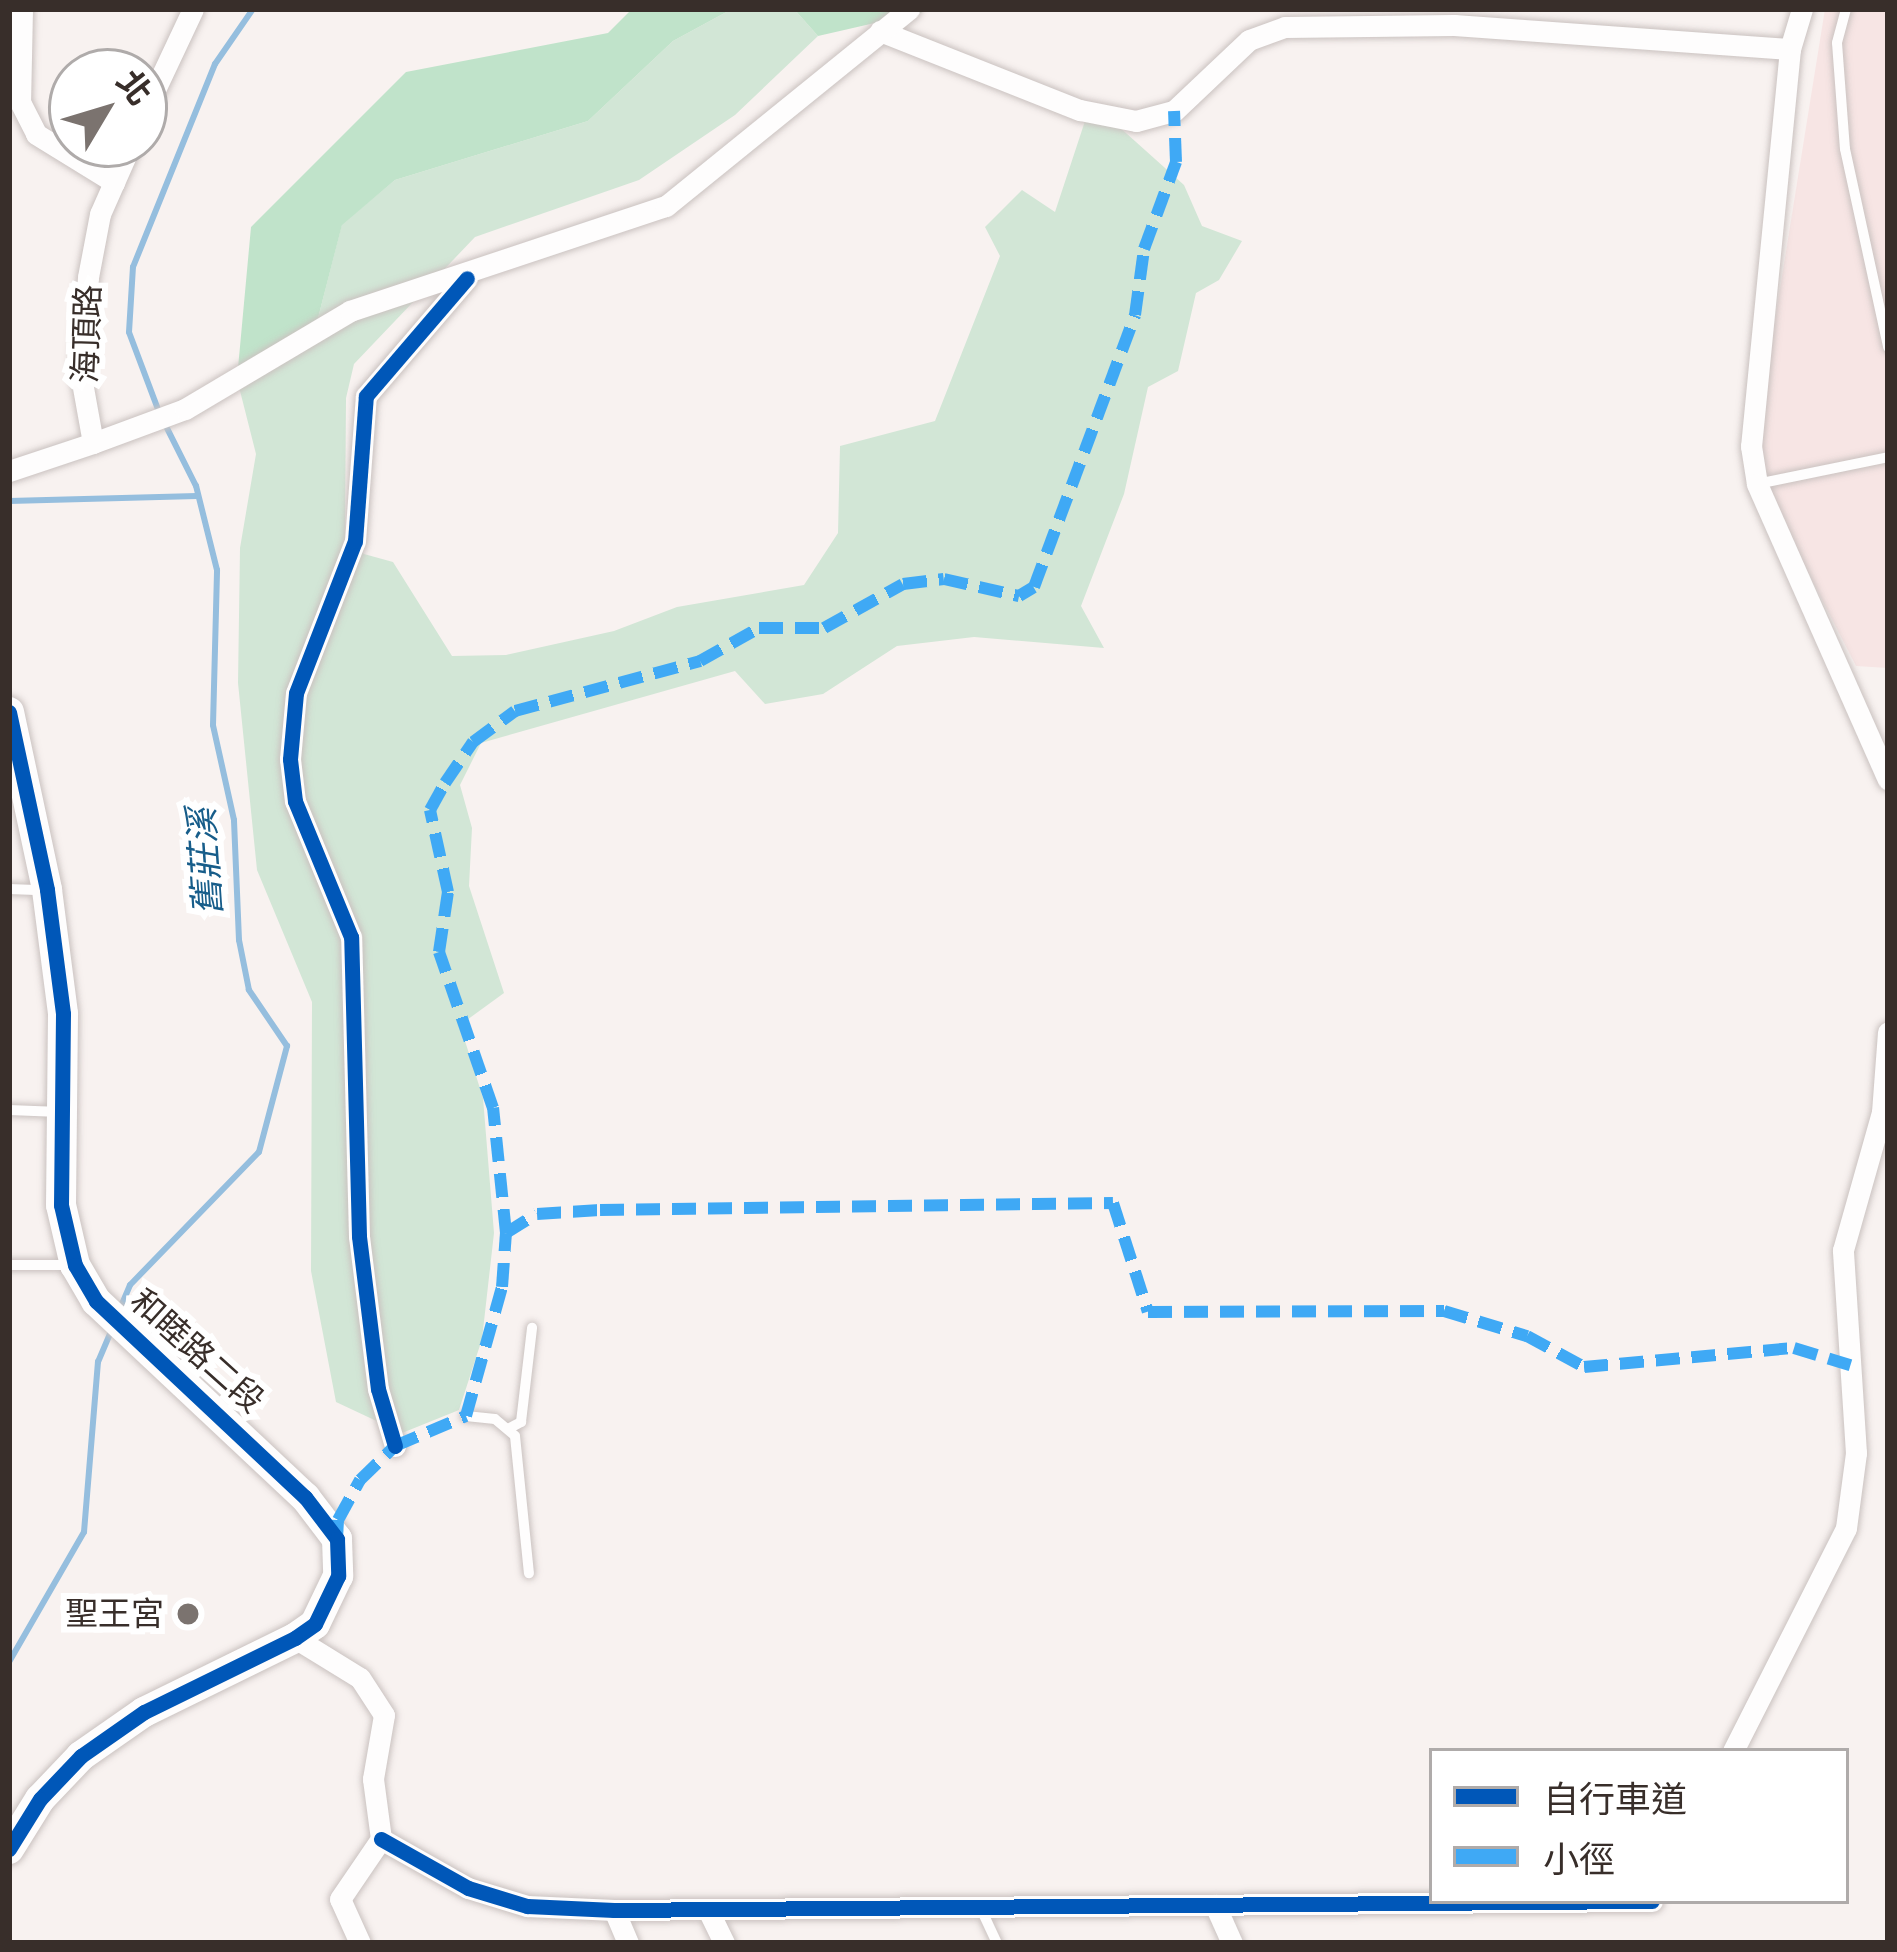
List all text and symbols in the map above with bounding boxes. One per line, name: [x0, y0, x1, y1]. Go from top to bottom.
north arrow: [48, 48, 168, 168]
text: 北: [109, 62, 160, 112]
street label: 海頂路: [65, 284, 109, 384]
water label: 舊莊溪: [181, 807, 231, 917]
street label: 和睦路二段: [122, 1281, 272, 1421]
place label: 聖王宮: [65, 1594, 164, 1634]
marker: 聖王宮: [175, 1601, 201, 1627]
legend: [1429, 1748, 1849, 1904]
text: 自行車道: [1543, 1779, 1687, 1821]
text: 小徑: [1543, 1839, 1615, 1881]

